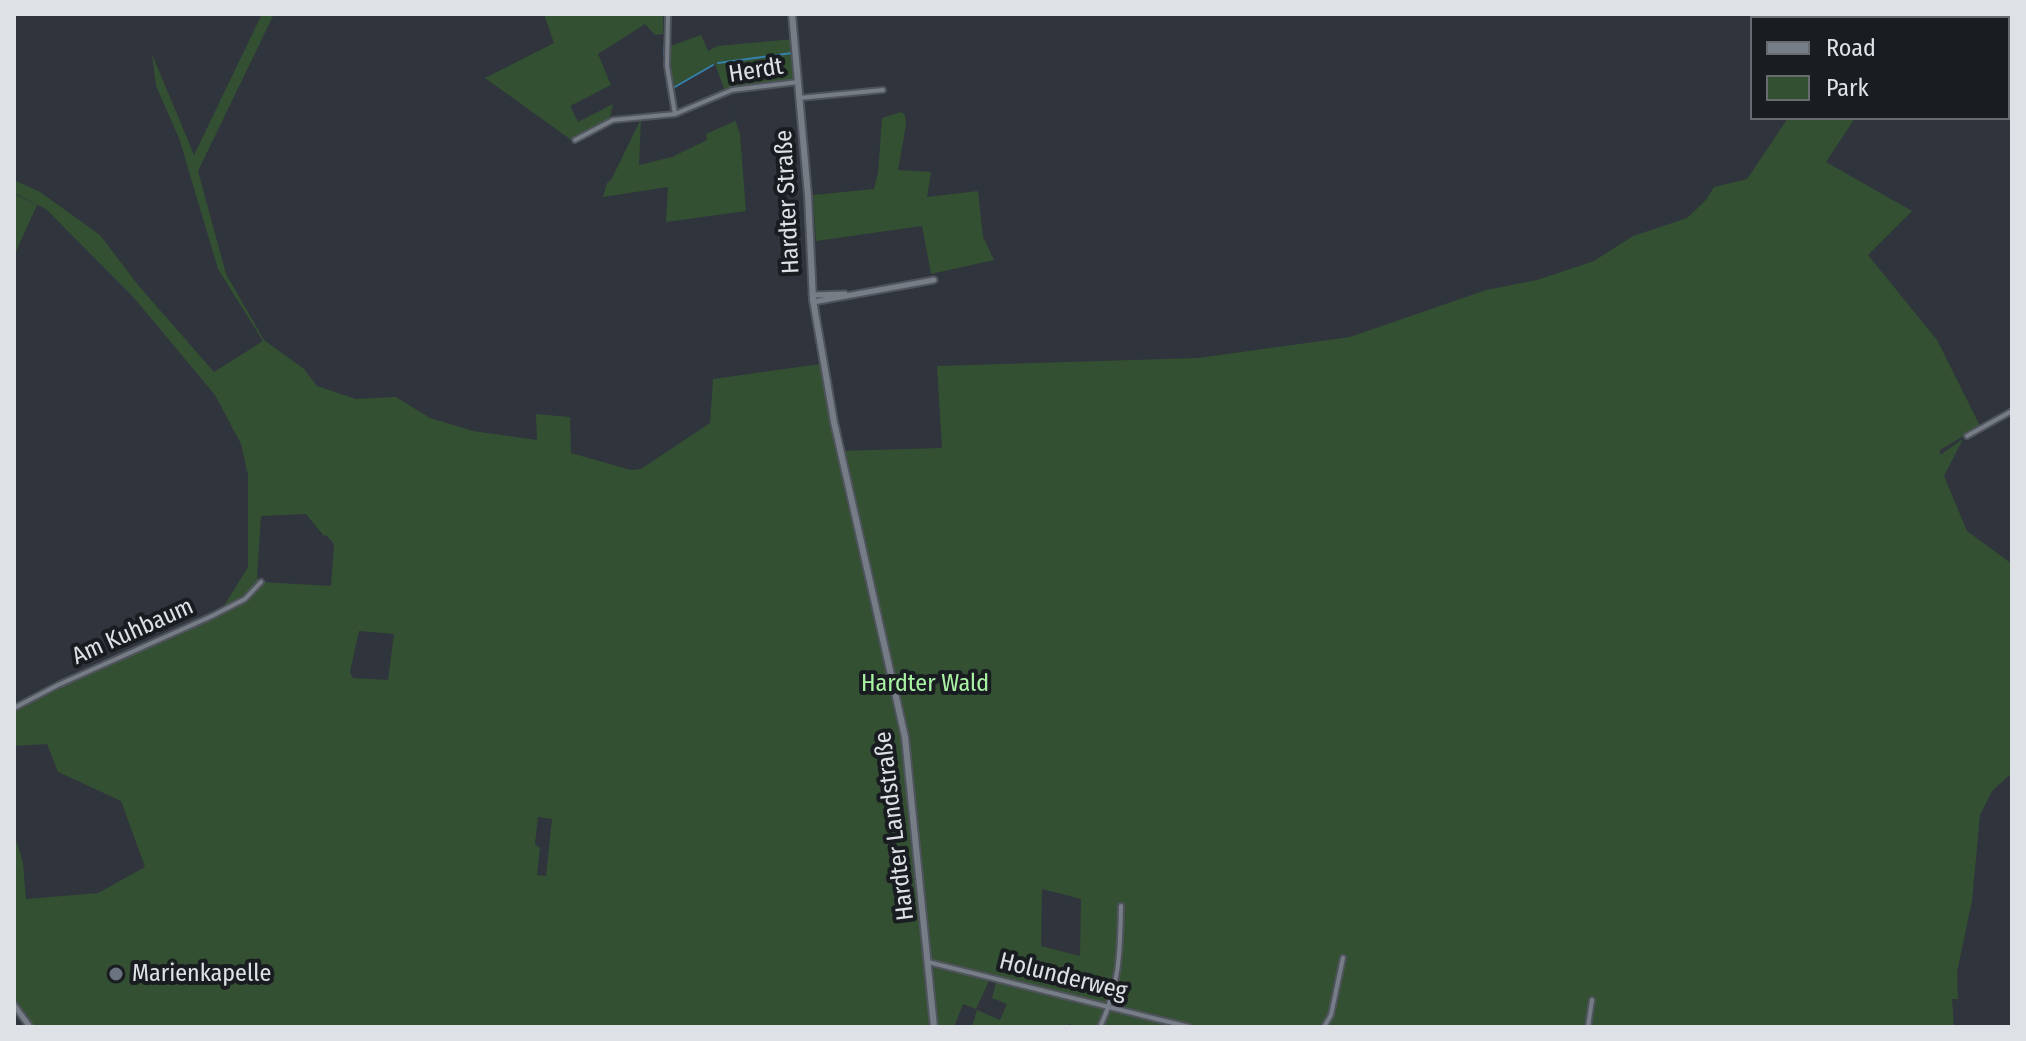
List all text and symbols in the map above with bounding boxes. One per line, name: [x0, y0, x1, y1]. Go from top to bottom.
legend: [1750, 16, 2010, 120]
text: Road: [1826, 34, 1876, 62]
street label: Herdt: [727, 52, 785, 90]
text: Park: [1826, 74, 1869, 102]
street label: Hardter Straße: [770, 129, 806, 275]
street label: Am Kuhbaum: [68, 592, 198, 672]
park label: Hardter Wald: [861, 670, 989, 698]
street label: Hardter Landstraße: [869, 730, 921, 922]
street label: Holunderweg: [996, 947, 1130, 1007]
place label: Marienkapelle: [132, 960, 271, 988]
marker: Marienkapelle: [107, 965, 125, 983]

